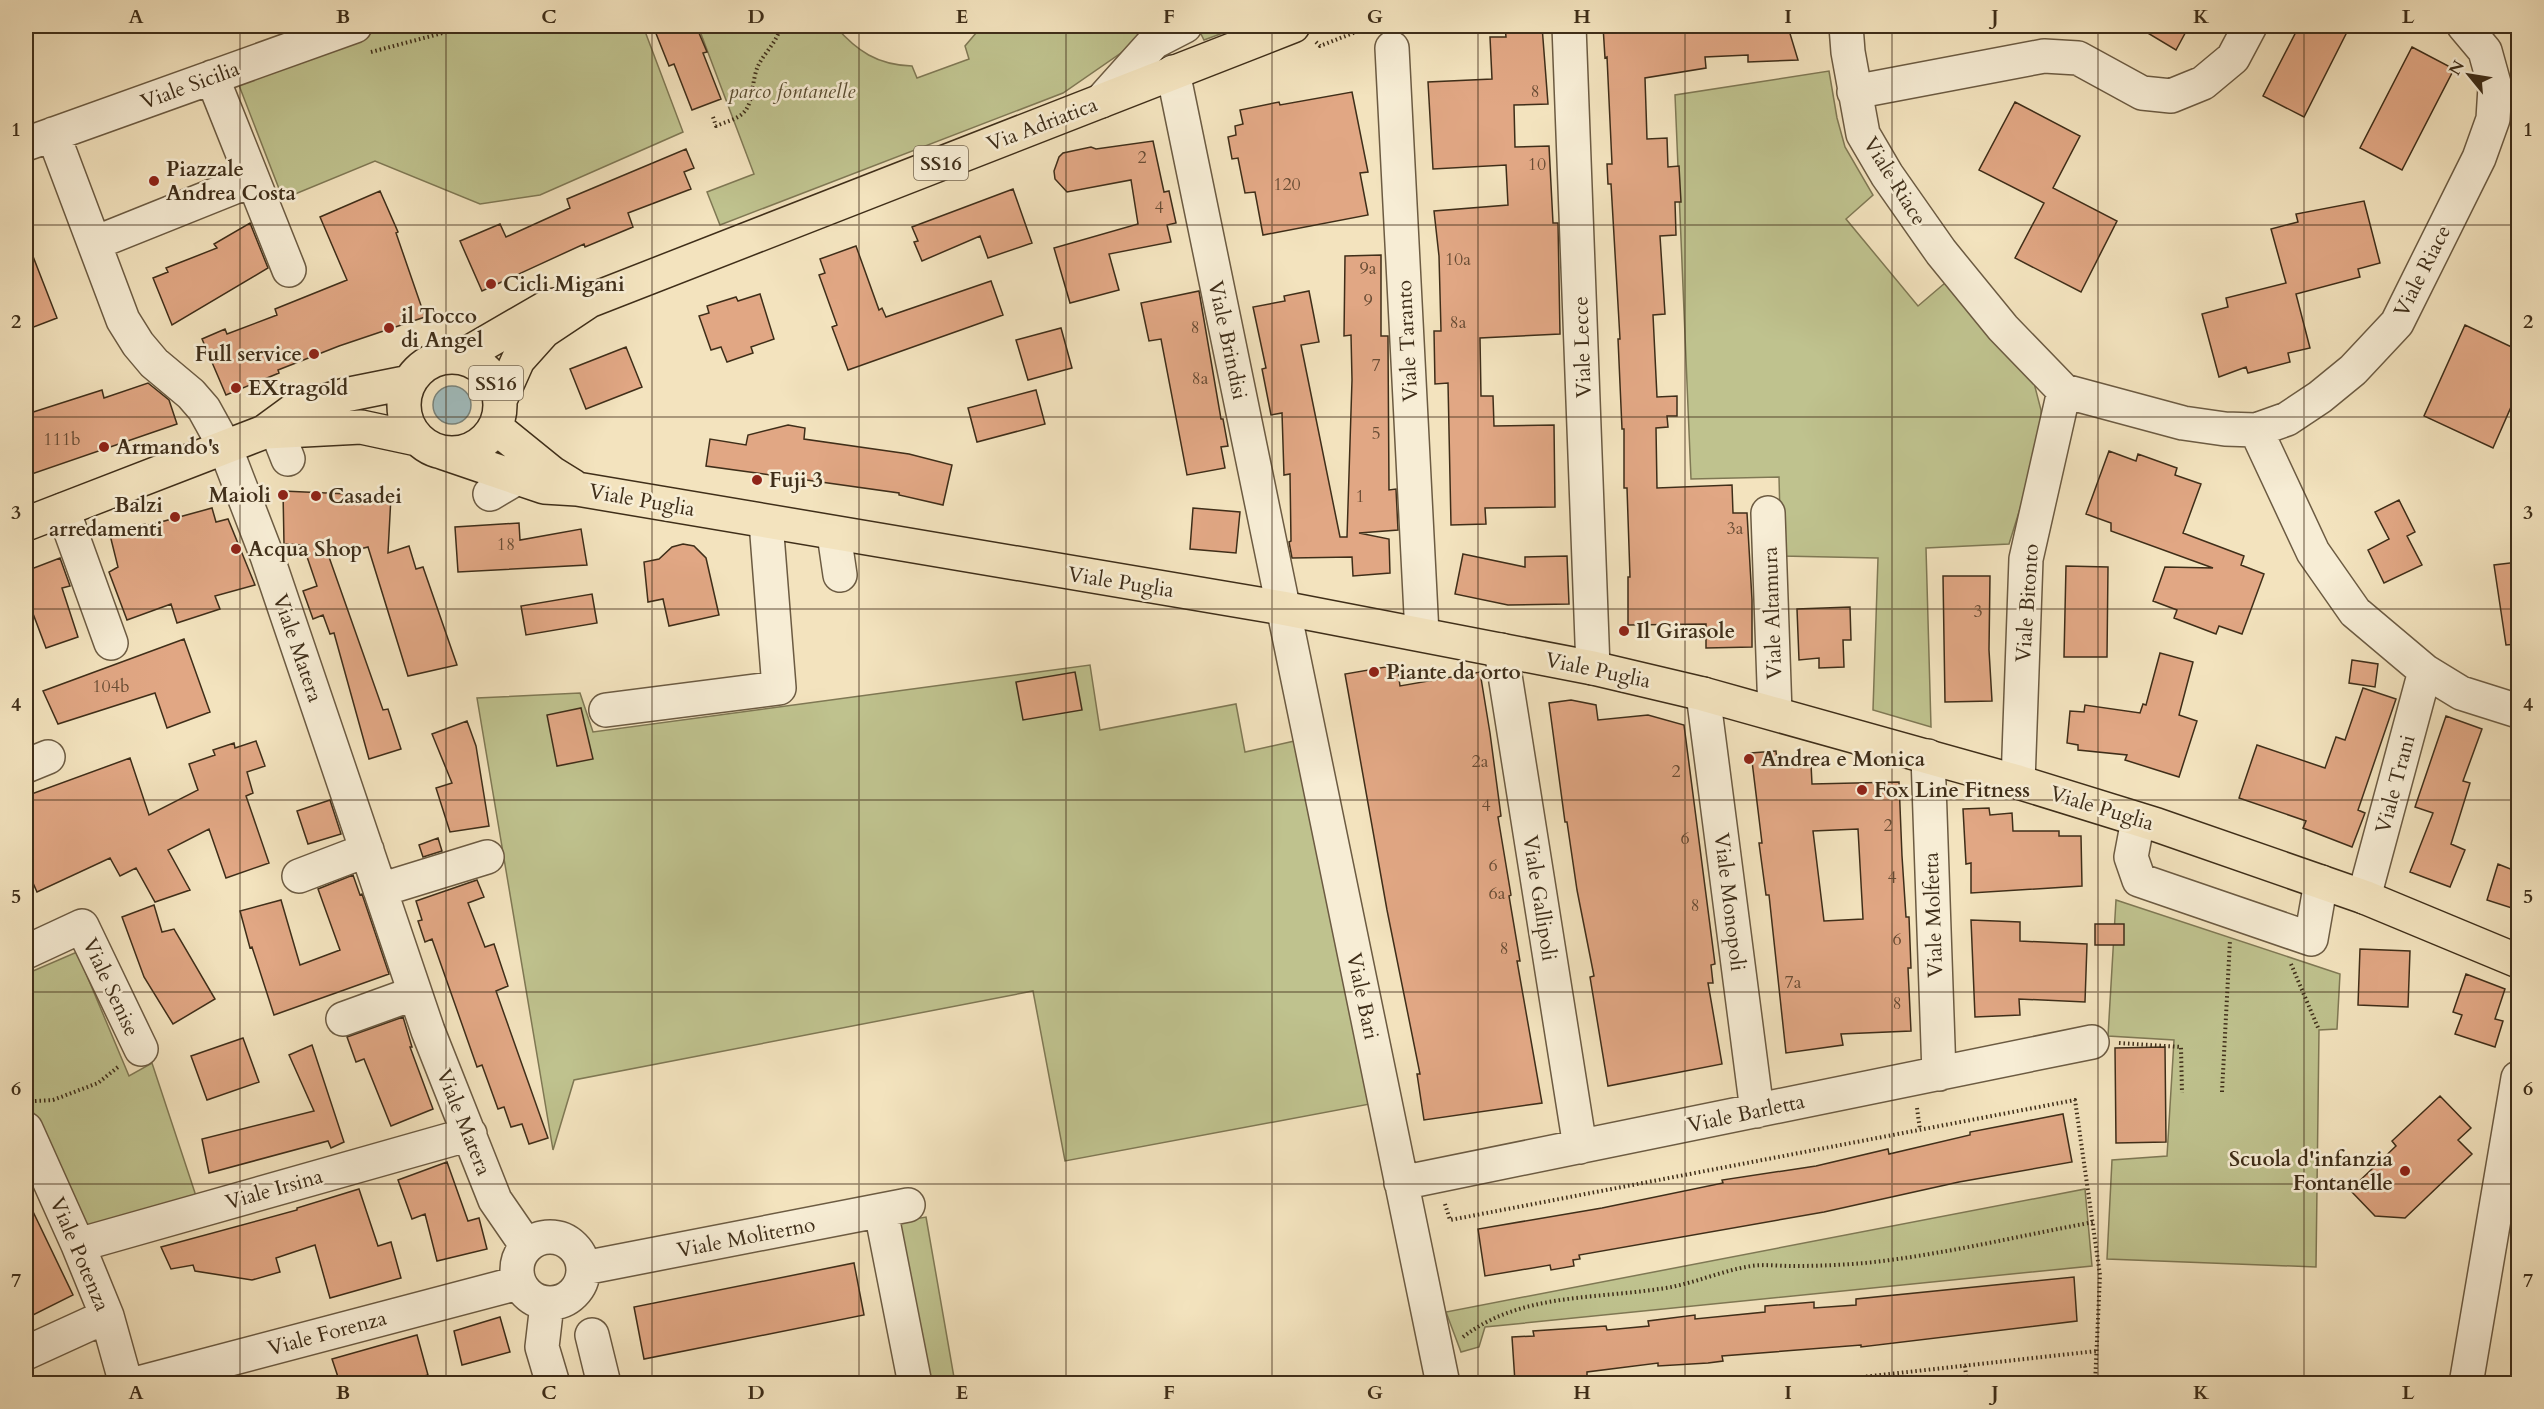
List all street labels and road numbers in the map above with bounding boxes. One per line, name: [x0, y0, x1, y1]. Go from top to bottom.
street label: Viale Sicilia: [137, 54, 244, 117]
street label: Via Adriatica: [983, 90, 1102, 159]
street label: Viale Riace: [1856, 131, 1933, 231]
road number: SS16: [914, 146, 968, 180]
street label: Viale Riace: [2387, 220, 2458, 322]
street label: Viale Brindisi: [1201, 278, 1254, 402]
street label: Viale Taranto: [1390, 279, 1425, 403]
street label: Viale Lecce: [1566, 296, 1599, 398]
road number: SS16: [469, 366, 523, 400]
street label: Viale Puglia: [587, 477, 697, 524]
street label: Viale Bitonto: [2009, 543, 2046, 663]
street label: Viale Altamura: [1756, 546, 1789, 680]
street label: Viale Puglia: [1066, 560, 1176, 605]
street label: Viale Matera: [265, 590, 330, 706]
street label: Viale Puglia: [1543, 645, 1653, 696]
street label: Viale Trani: [2368, 732, 2423, 837]
street label: Viale Puglia: [2046, 779, 2157, 838]
street label: Viale Monopoli: [1707, 831, 1752, 973]
street label: Viale Gallipoli: [1515, 833, 1564, 963]
street label: Viale Molfetta: [1917, 852, 1950, 978]
street label: Viale Senise: [75, 933, 146, 1041]
street label: Viale Bari: [1339, 950, 1386, 1042]
street label: Viale Matera: [429, 1065, 498, 1180]
street label: Viale Barletta: [1685, 1087, 1807, 1140]
street label: Viale Irsina: [222, 1162, 326, 1217]
street label: Viale Potenza: [43, 1193, 117, 1316]
street label: Viale Moliterno: [674, 1210, 818, 1265]
street label: Viale Forenza: [265, 1304, 390, 1363]

